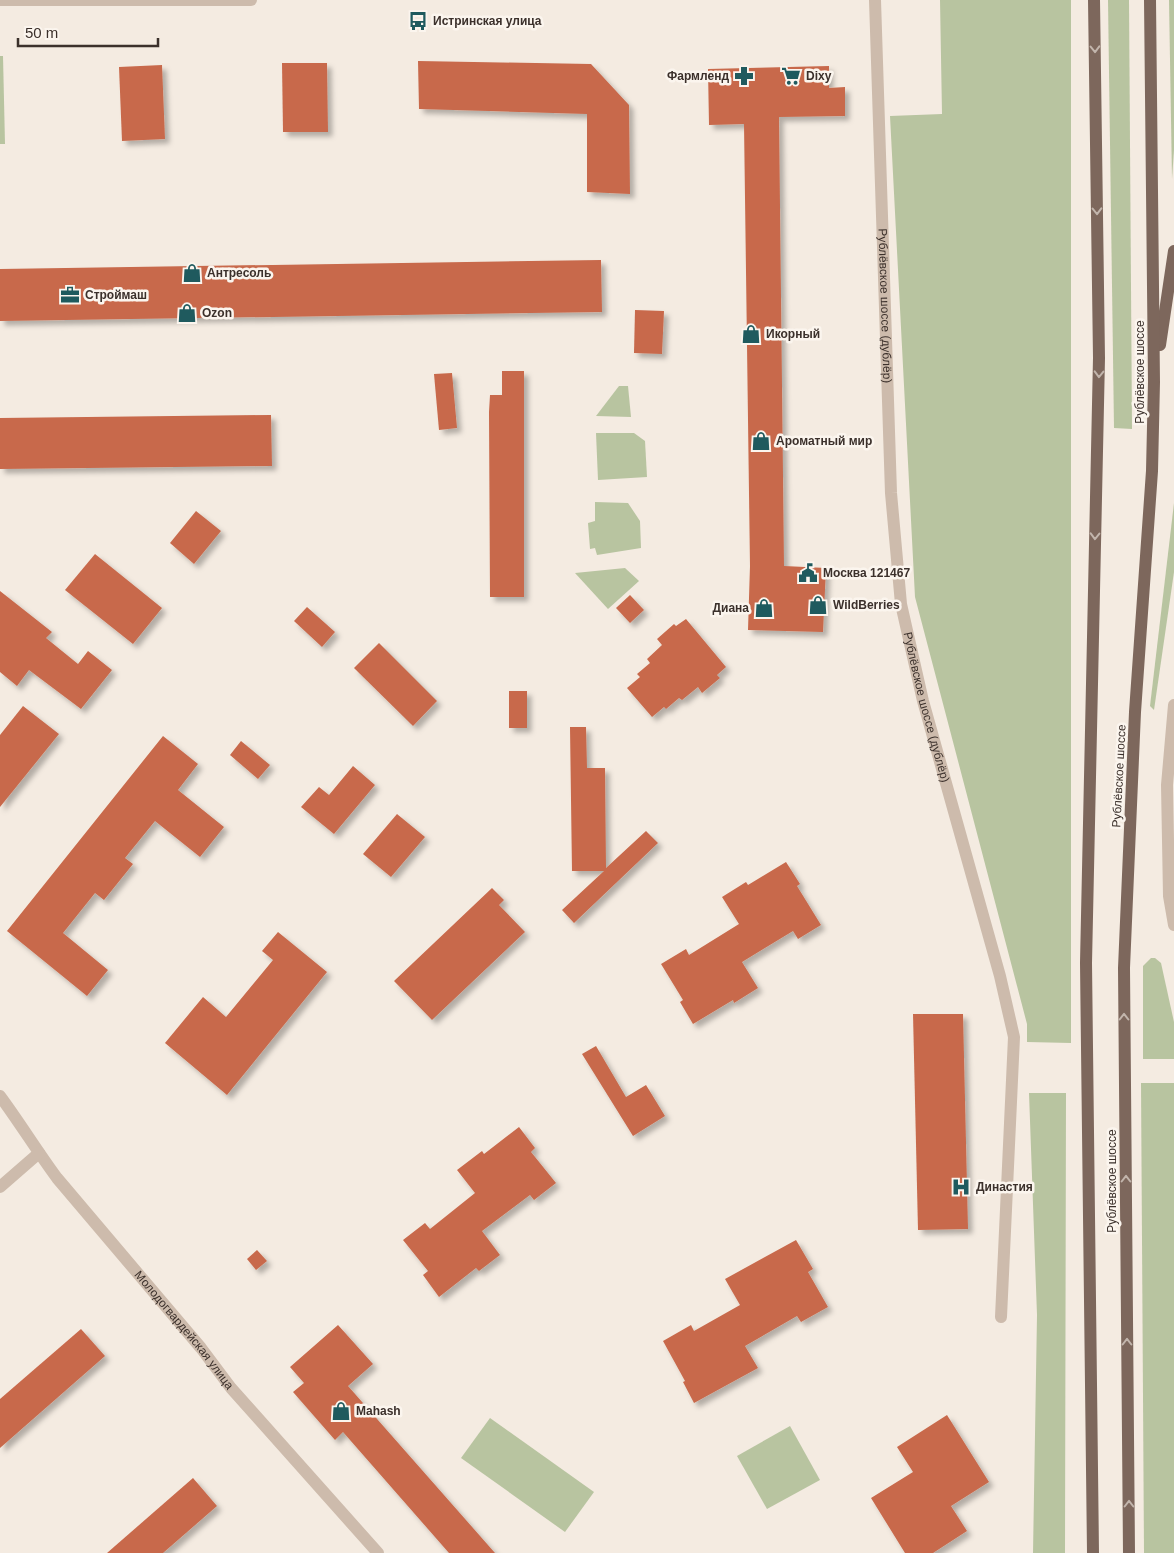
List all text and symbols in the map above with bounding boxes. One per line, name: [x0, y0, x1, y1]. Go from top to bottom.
bus stop icon: Истринская улица: [407, 10, 429, 32]
place label: Истринская улица: [433, 14, 542, 28]
scale bar: [18, 15, 158, 47]
text: 50 m: [25, 24, 58, 41]
one-way arrow: [1090, 45, 1100, 53]
pharmacy icon: Фармленд: [733, 65, 755, 87]
supermarket icon: Dixy: [780, 65, 802, 87]
place label: Фармленд: [667, 69, 729, 83]
place label: Dixy: [806, 69, 832, 83]
one-way arrow: [1092, 208, 1102, 215]
street label: Рублёвское шоссе (дублёр): [875, 228, 894, 383]
shop icon: Антресоль: [181, 262, 203, 284]
place label: Антресоль: [207, 266, 271, 280]
office icon: Строймаш: [59, 284, 81, 306]
place label: Строймаш: [85, 288, 147, 302]
shop icon: Ozon: [176, 302, 198, 324]
place label: Ozon: [202, 306, 232, 320]
street label: Рублёвское шоссе: [1133, 320, 1147, 424]
shop icon: Икорный: [740, 323, 762, 345]
place label: Икорный: [766, 327, 820, 341]
one-way arrow: [1094, 370, 1104, 378]
shop icon: Ароматный мир: [750, 430, 772, 452]
place label: Ароматный мир: [776, 434, 872, 448]
one-way arrow: [1090, 532, 1101, 540]
public building icon: Москва 121467: [797, 562, 819, 584]
place label: Москва 121467: [823, 566, 910, 580]
shop icon: WildBerries: [807, 594, 829, 616]
shop icon: Диана: [753, 597, 775, 619]
place label: WildBerries: [833, 598, 900, 612]
place label: Диана: [712, 601, 749, 615]
street label: Рублёвское шоссе (дублёр): [901, 631, 952, 784]
street label: Рублёвское шоссе: [1109, 724, 1129, 828]
one-way arrow: [1119, 1013, 1130, 1021]
street label: Рублёвское шоссе: [1105, 1129, 1119, 1233]
one-way arrow: [1121, 1175, 1131, 1183]
hospital icon: Династия: [950, 1176, 972, 1198]
place label: Династия: [976, 1180, 1033, 1194]
street label: Молодогвардейская улица: [132, 1268, 237, 1392]
one-way arrow: [1122, 1338, 1132, 1346]
shop icon: Mahash: [330, 1400, 352, 1422]
place label: Mahash: [356, 1404, 401, 1418]
one-way arrow: [1123, 1500, 1134, 1508]

